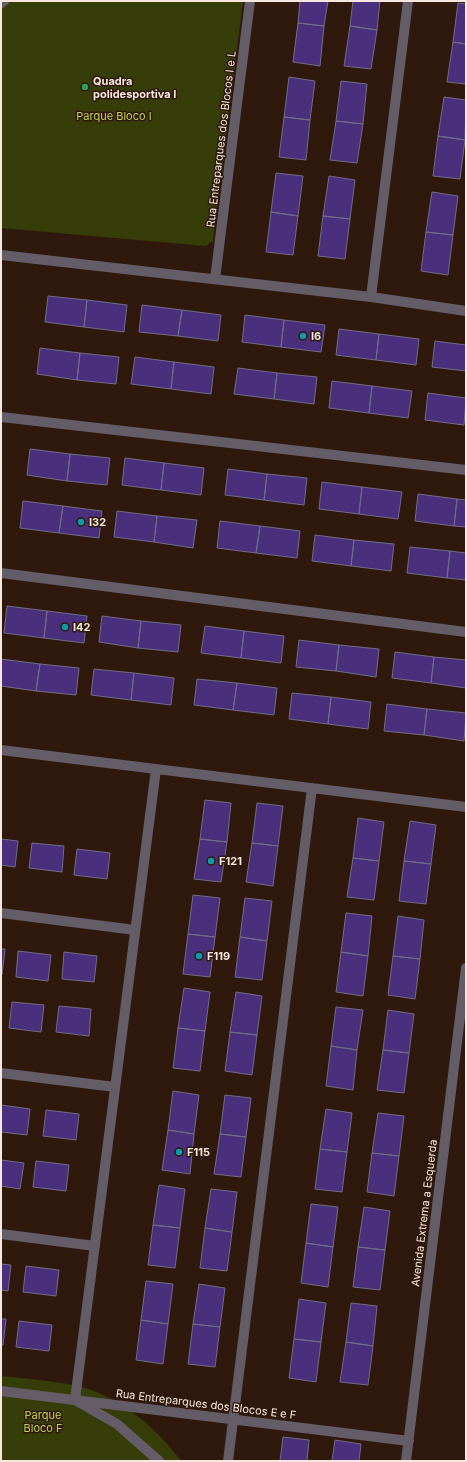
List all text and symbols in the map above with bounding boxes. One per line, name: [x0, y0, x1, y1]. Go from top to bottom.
street label: Rua Entreparques dos Blocos I e L: [203, 50, 239, 228]
place label: Quadra polidesportiva I: [93, 74, 176, 101]
marker: Quadra polidesportiva I: [80, 82, 90, 92]
park label: Parque Bloco I: [76, 109, 152, 123]
place label: I6: [311, 329, 321, 343]
marker: I6: [298, 331, 308, 341]
place label: I32: [89, 515, 106, 529]
marker: I32: [76, 517, 86, 527]
place label: I42: [73, 620, 91, 634]
marker: I42: [60, 622, 70, 632]
place label: F121: [219, 854, 242, 868]
marker: F121: [206, 856, 216, 866]
place label: F119: [207, 949, 230, 963]
marker: F119: [194, 951, 204, 961]
street label: Avenida Extrema a Esquerda: [408, 1139, 440, 1287]
place label: F115: [187, 1145, 210, 1159]
marker: F115: [174, 1147, 184, 1157]
street label: Rua Entreparques dos Blocos E e F: [115, 1386, 297, 1422]
park label: Parque Bloco F: [24, 1408, 62, 1435]

